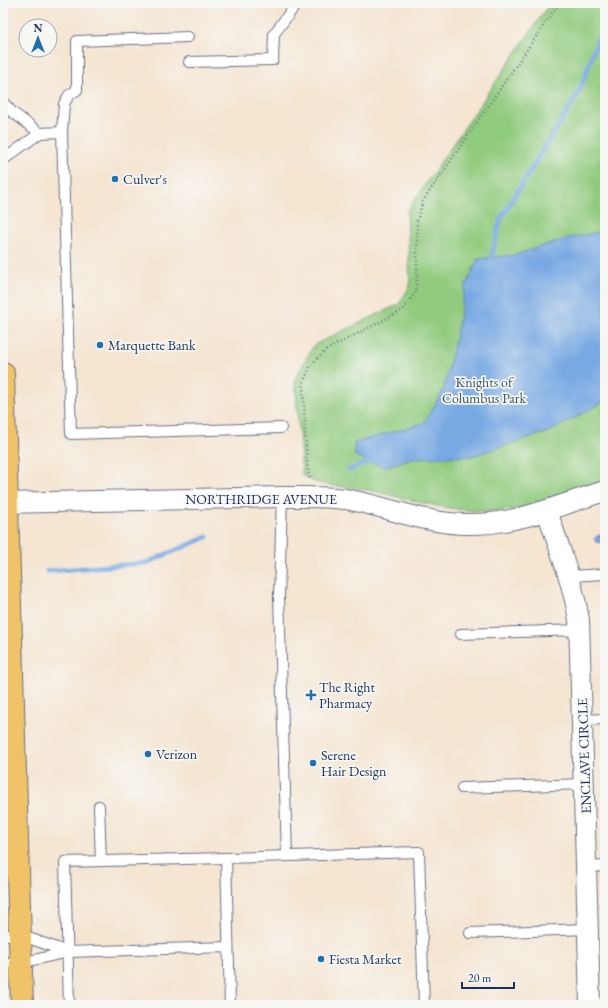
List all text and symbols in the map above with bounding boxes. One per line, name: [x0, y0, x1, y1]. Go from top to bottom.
north arrow: [18, 18, 58, 58]
text: N: [34, 21, 43, 35]
place label: Culver's: [123, 170, 167, 188]
marker: Culver's: [110, 174, 120, 184]
place label: Marquette Bank: [108, 336, 196, 354]
marker: Marquette Bank: [95, 340, 105, 350]
park label: Knights of Columbus Park: [442, 373, 526, 407]
street label: NORTHRIDGE AVENUE: [185, 490, 337, 508]
place label: The Right Pharmacy: [319, 678, 376, 712]
marker: The Right Pharmacy: [306, 690, 316, 700]
street label: ENCLAVE CIRCLE: [573, 698, 595, 814]
place label: Verizon: [156, 745, 198, 763]
place label: Serene Hair Design: [321, 746, 387, 780]
marker: Verizon: [143, 749, 153, 759]
marker: Serene Hair Design: [308, 758, 318, 768]
place label: Fiesta Market: [329, 950, 402, 968]
marker: Fiesta Market: [316, 954, 326, 964]
scale bar: [462, 964, 514, 990]
text: 20 m: [468, 970, 492, 986]

